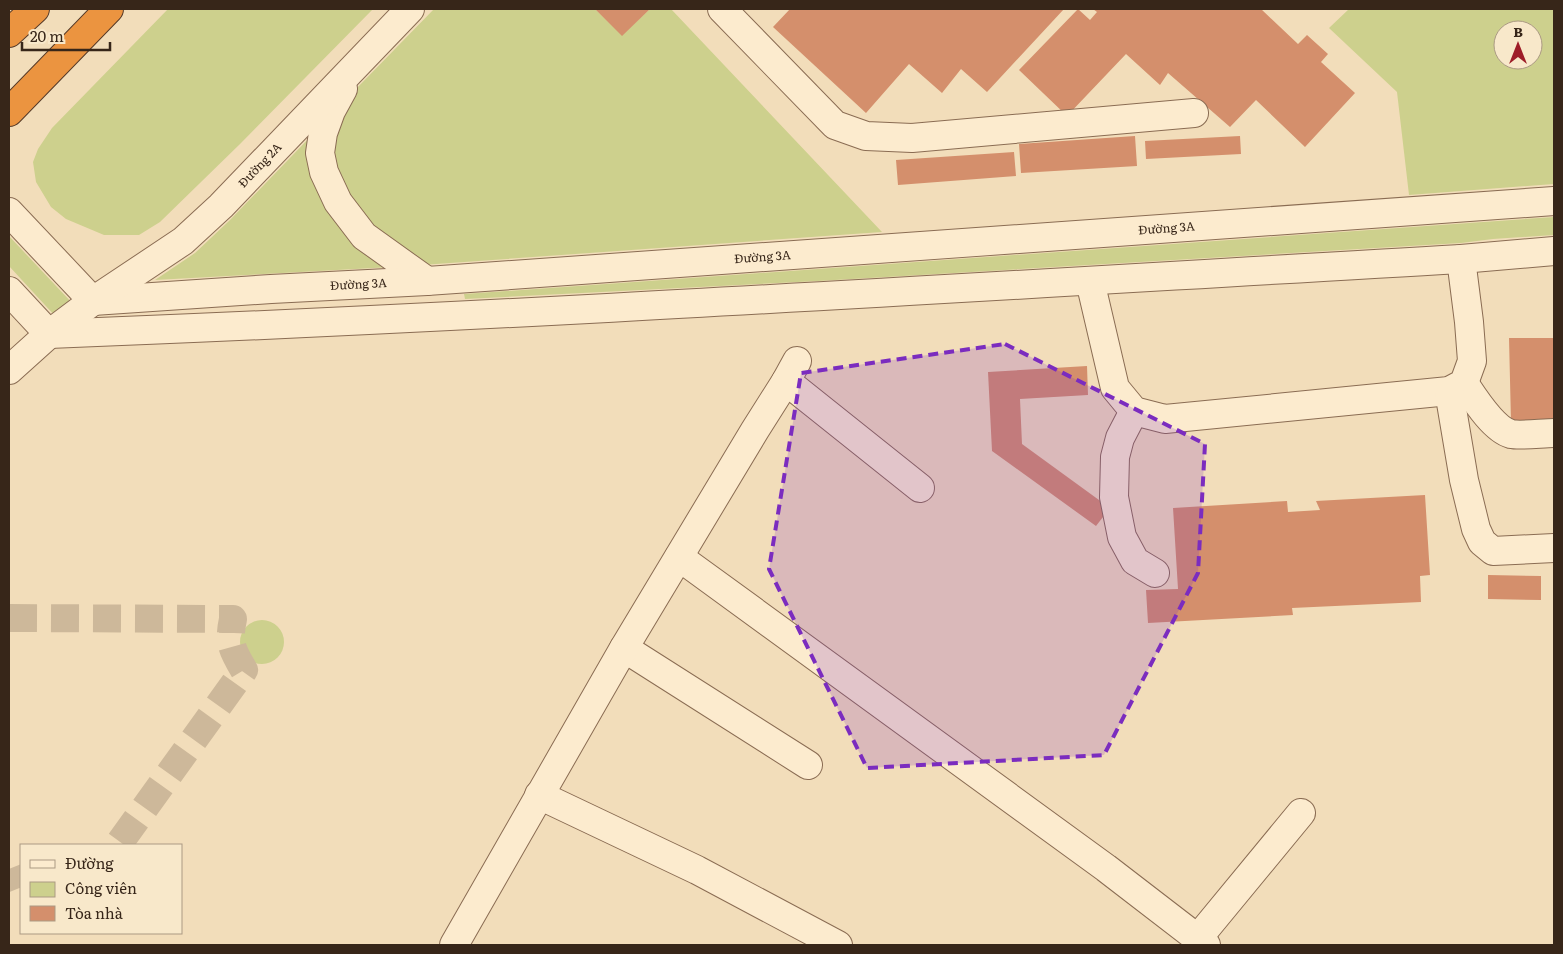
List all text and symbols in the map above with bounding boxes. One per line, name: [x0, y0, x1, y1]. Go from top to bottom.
scale bar: [22, 20, 110, 52]
north arrow: [1493, 20, 1543, 70]
text: B: [1513, 21, 1523, 41]
text: 20 m: [30, 24, 64, 47]
street label: Đường 2A: [233, 138, 285, 191]
street label: Đường 3A: [1138, 217, 1196, 238]
street label: Đường 3A: [734, 245, 792, 267]
street label: Đường 3A: [330, 273, 387, 294]
legend: [20, 844, 182, 934]
text: Đường: [65, 851, 114, 874]
text: Công viên: [65, 876, 137, 899]
text: Tòa nhà: [65, 901, 124, 924]

